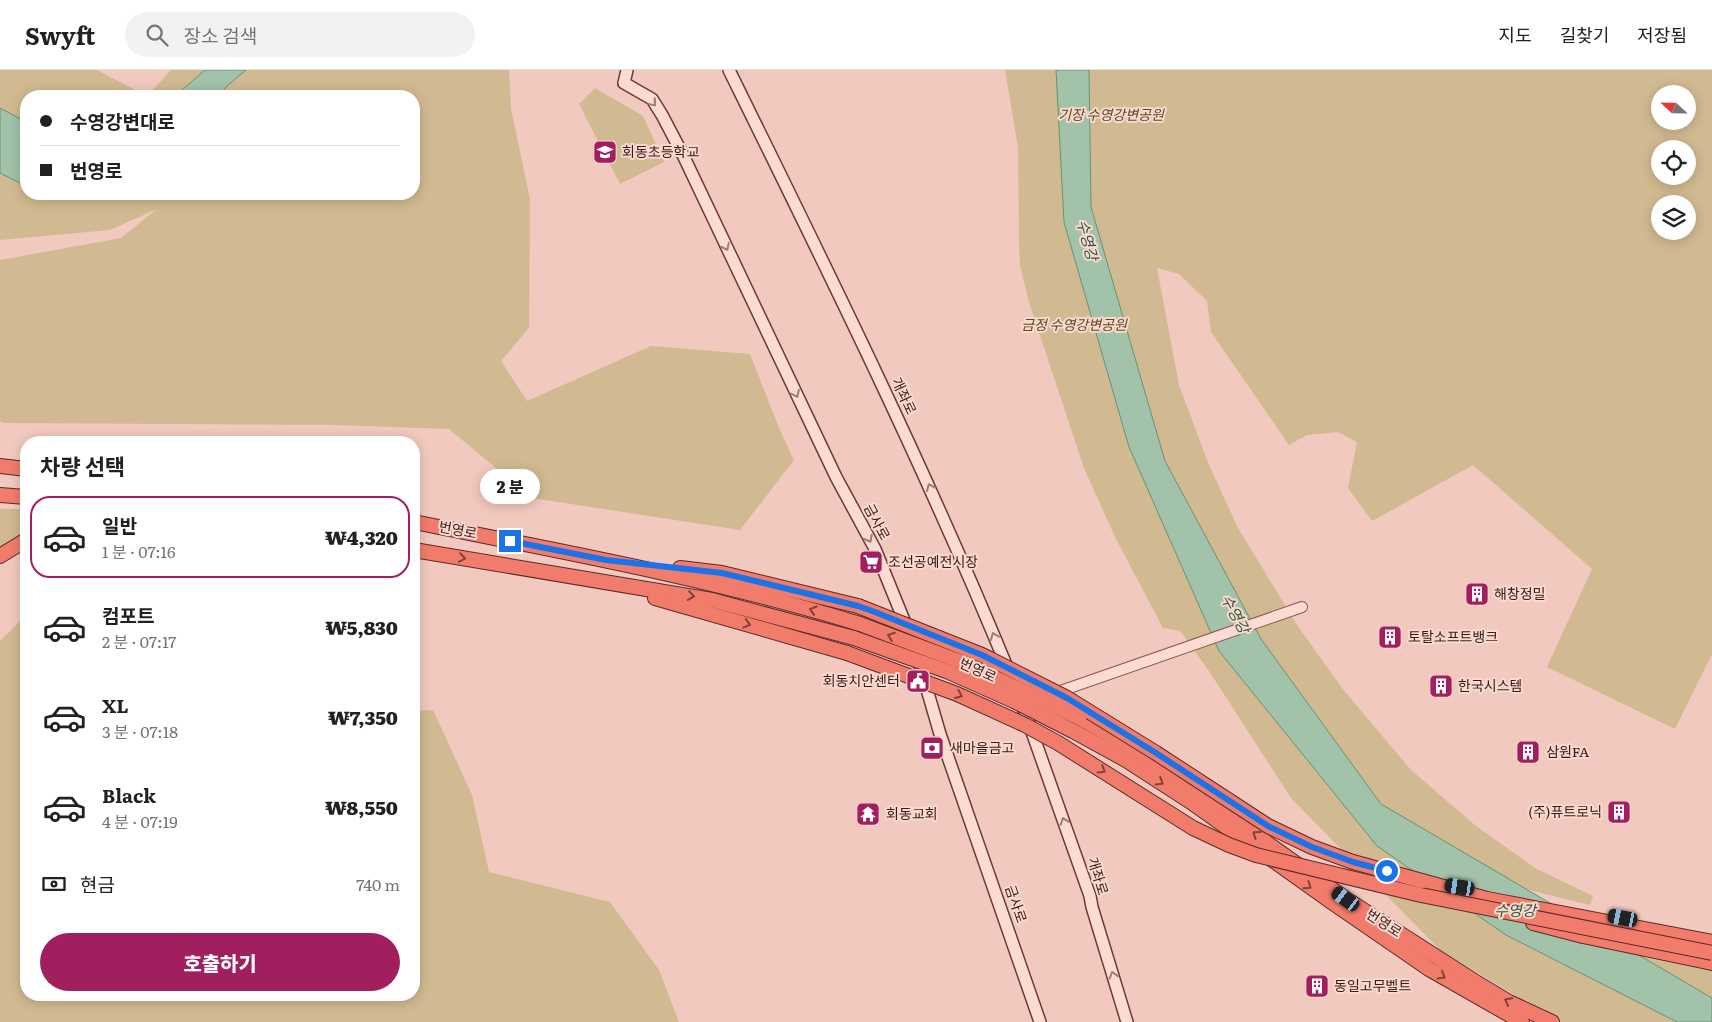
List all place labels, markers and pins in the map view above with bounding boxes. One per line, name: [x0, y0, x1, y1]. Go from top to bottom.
school or university icon: 회동초등학교: [592, 139, 618, 165]
place label: 회동초등학교: [622, 141, 699, 161]
supermarket icon: 조선공예전시장: [858, 549, 884, 575]
place label: 조선공예전시장: [888, 551, 978, 571]
building icon: 해창정밀: [1464, 581, 1490, 607]
place label: 해창정밀: [1494, 583, 1546, 603]
building icon: 토탈소프트뱅크: [1377, 624, 1403, 650]
place label: 토탈소프트뱅크: [1408, 626, 1498, 646]
public building icon: 회동치안센터: [905, 668, 931, 694]
place label: 회동치안센터: [823, 670, 900, 690]
building icon: 한국시스템: [1428, 673, 1454, 699]
place label: 한국시스템: [1458, 675, 1522, 695]
bank icon: 새마을금고: [919, 735, 945, 761]
place label: 새마을금고: [950, 737, 1015, 757]
building icon: 삼원FA: [1515, 739, 1541, 765]
place label: 삼원FA: [1546, 741, 1590, 761]
building icon: (주)퓨트로닉: [1606, 799, 1632, 825]
temple icon: 회동교회: [855, 801, 881, 827]
place label: (주)퓨트로닉: [1528, 801, 1602, 821]
place label: 회동교회: [886, 803, 938, 823]
building icon: 동일고무벨트: [1304, 973, 1330, 999]
place label: 동일고무벨트: [1334, 975, 1411, 995]

